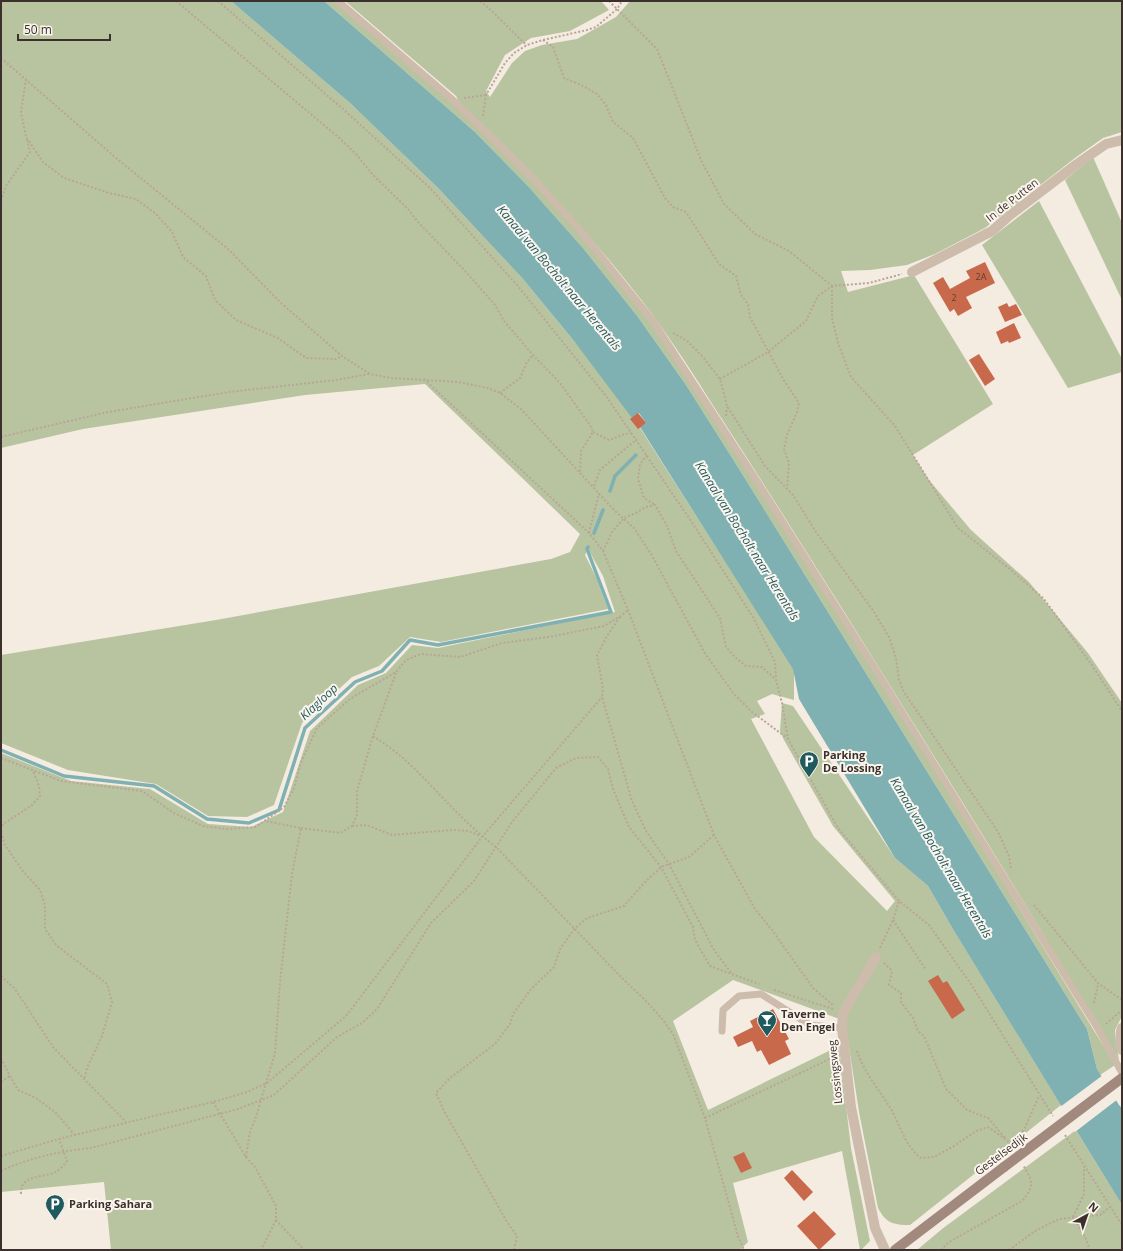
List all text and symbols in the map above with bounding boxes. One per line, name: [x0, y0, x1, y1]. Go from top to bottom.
scale bar: [18, 16, 110, 42]
text: 50 m: [24, 21, 52, 38]
street label: In de Putten: [982, 174, 1041, 225]
water label: Kanaal van Bocholt naar Herentals: [494, 201, 625, 354]
house number: 2A: [976, 270, 987, 283]
house number: 2: [951, 291, 957, 304]
water label: Kanaal van Bocholt naar Herentals: [691, 458, 804, 624]
water label: Klagloop: [296, 680, 341, 724]
place label: Parking De Lossing: [823, 747, 882, 775]
parking icon: Parking De Lossing: [798, 750, 820, 778]
water label: Kanaal van Bocholt naar Herentals: [887, 774, 996, 941]
place label: Taverne Den Engel: [781, 1006, 835, 1034]
bar icon: Taverne Den Engel: [756, 1009, 778, 1037]
street label: Lossingsweg: [824, 1039, 845, 1105]
street label: Gestelsedijk: [972, 1129, 1030, 1178]
parking icon: Parking Sahara: [44, 1193, 66, 1221]
north arrow: [1067, 1195, 1107, 1235]
place label: Parking Sahara: [69, 1196, 152, 1211]
text: N: [1085, 1198, 1102, 1216]

